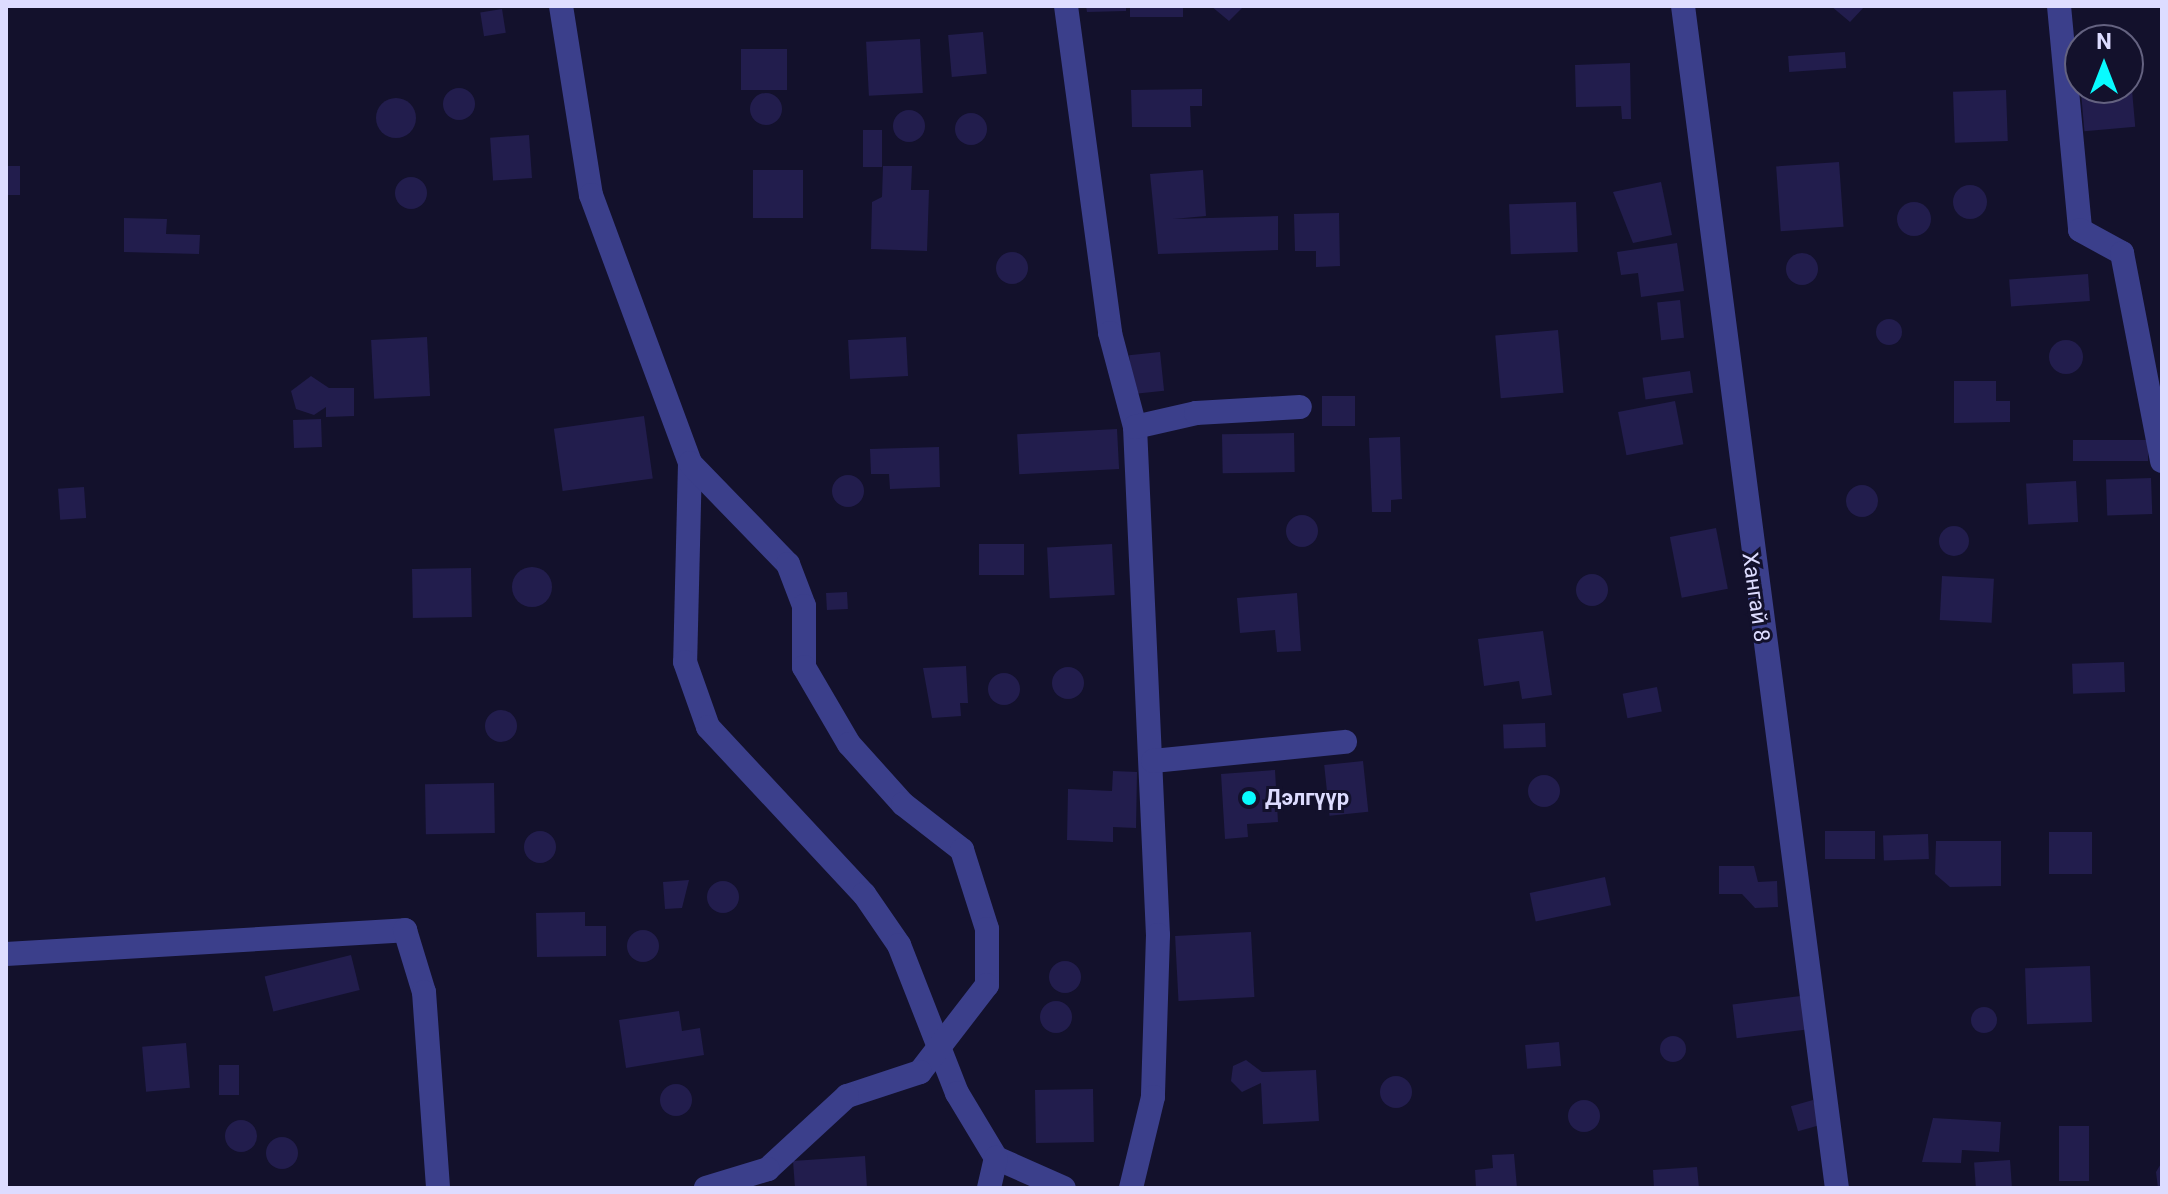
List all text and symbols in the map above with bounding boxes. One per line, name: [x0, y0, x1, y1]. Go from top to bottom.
north arrow: [2064, 24, 2144, 104]
text: N: [2096, 29, 2112, 54]
street label: Хангай 8: [1737, 551, 1775, 643]
place label: Дэлгүүр: [1265, 785, 1349, 811]
marker: Дэлгүүр: [1240, 789, 1258, 807]

